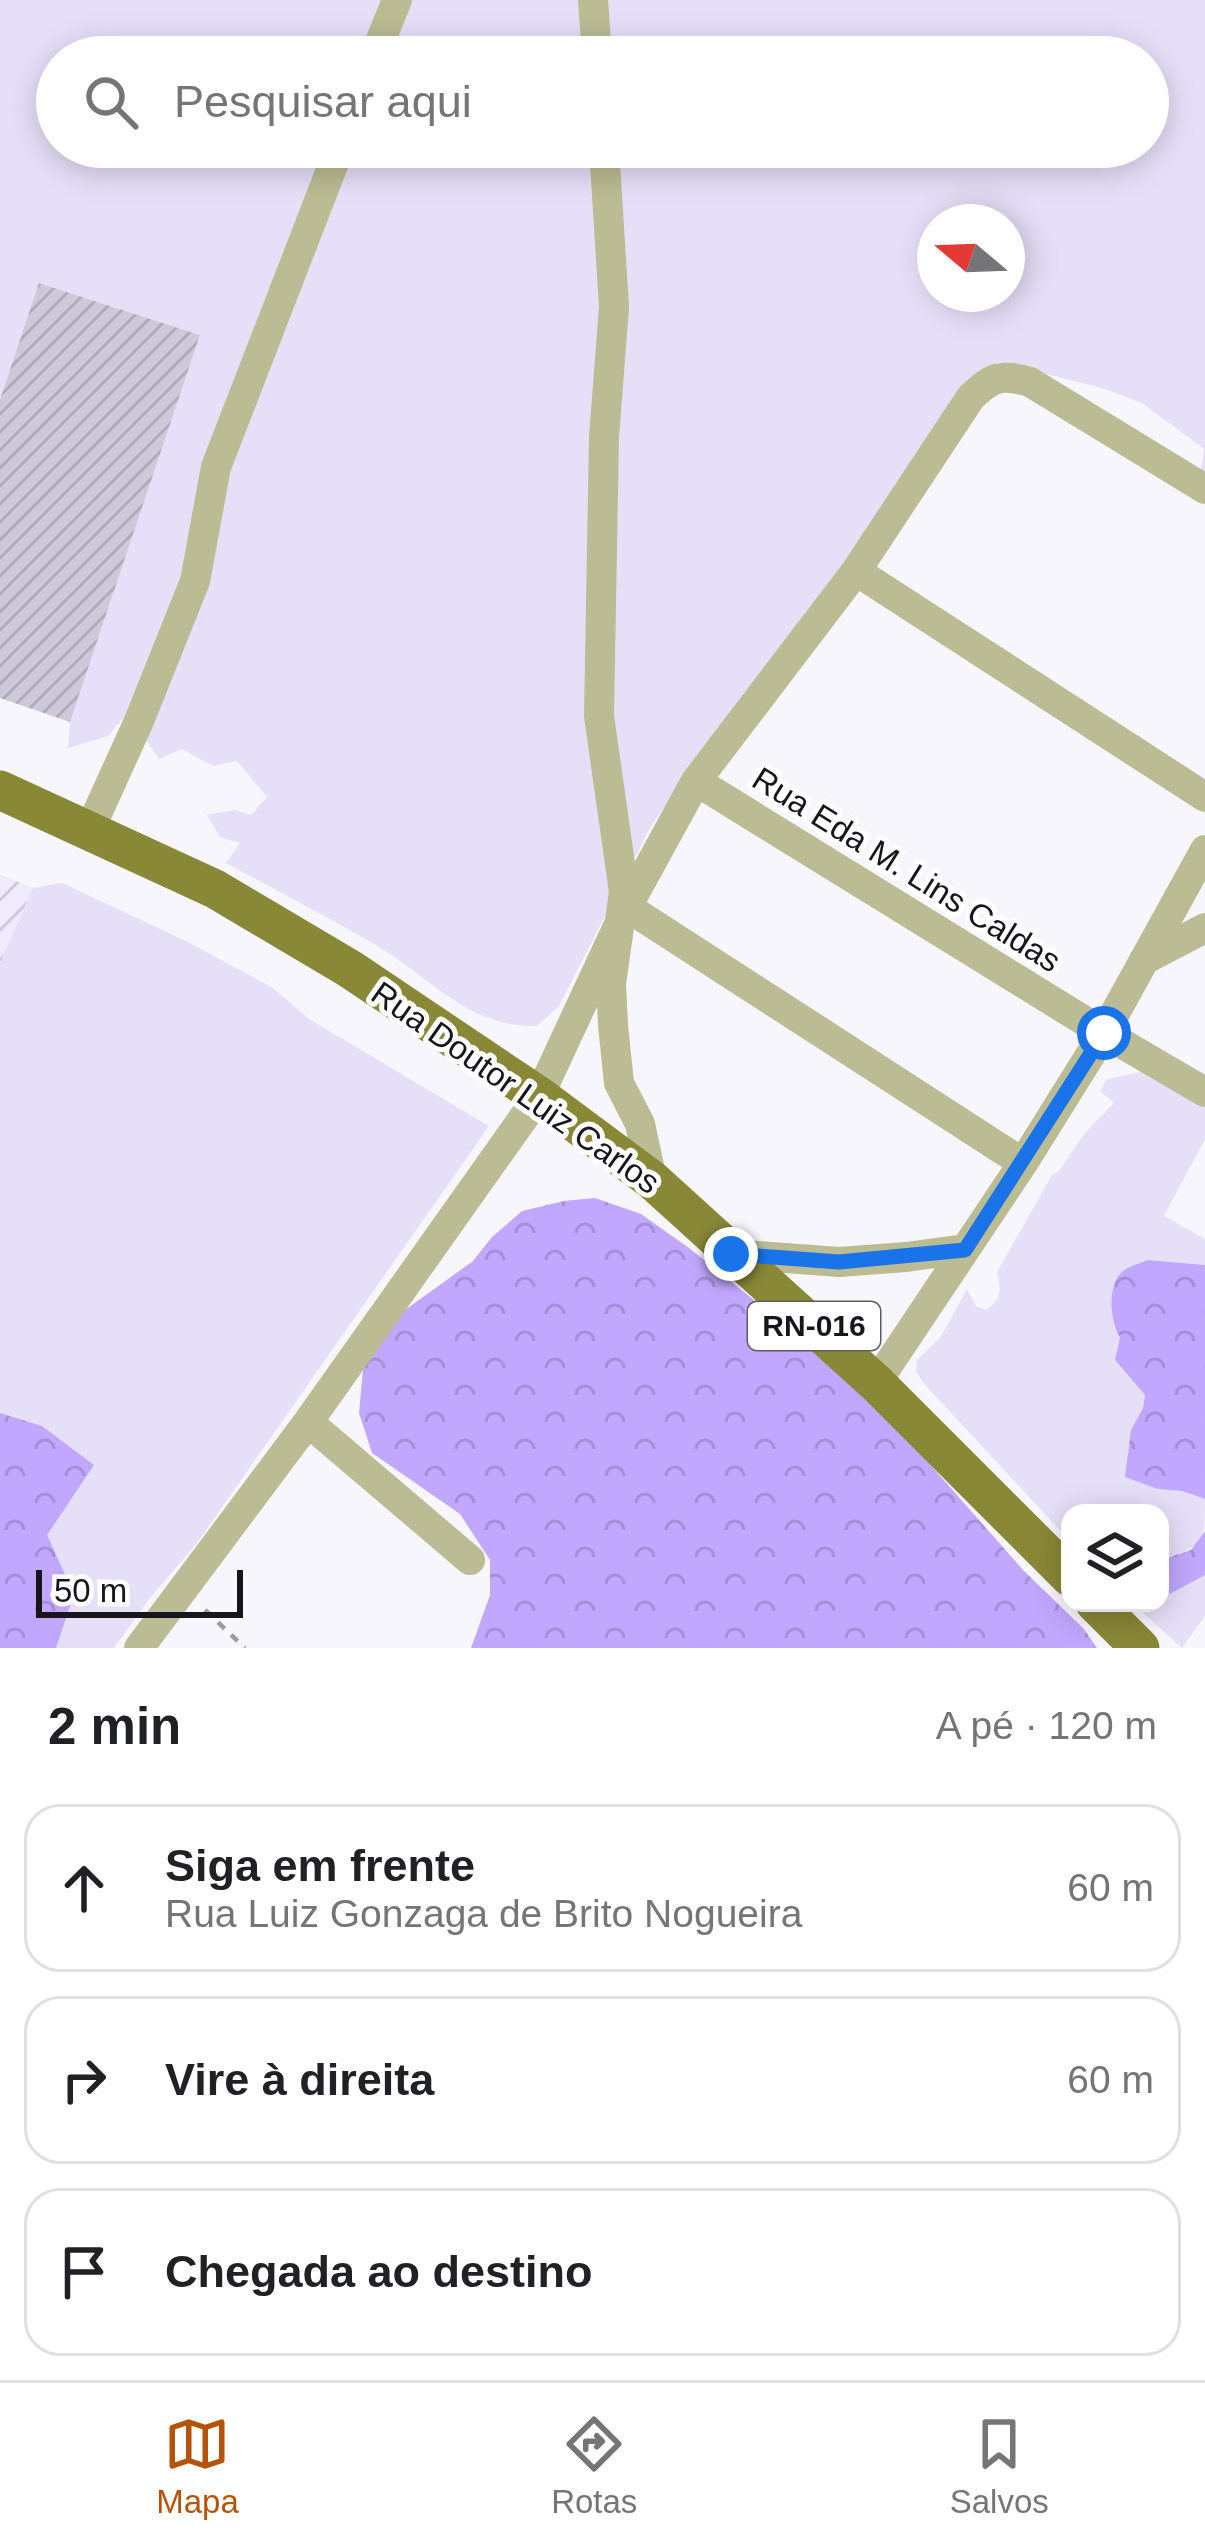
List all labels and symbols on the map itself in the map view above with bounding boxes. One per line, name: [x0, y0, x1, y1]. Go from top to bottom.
north arrow: [917, 204, 1025, 312]
street label: Rua Eda M. Lins Caldas: [746, 759, 1067, 979]
street label: Rua Doutor Luiz Carlos: [365, 974, 667, 1201]
route start: [1077, 1006, 1131, 1060]
route end: [704, 1227, 758, 1281]
road number: RN-016: [748, 1302, 880, 1350]
scale bar: [36, 1564, 243, 1617]

